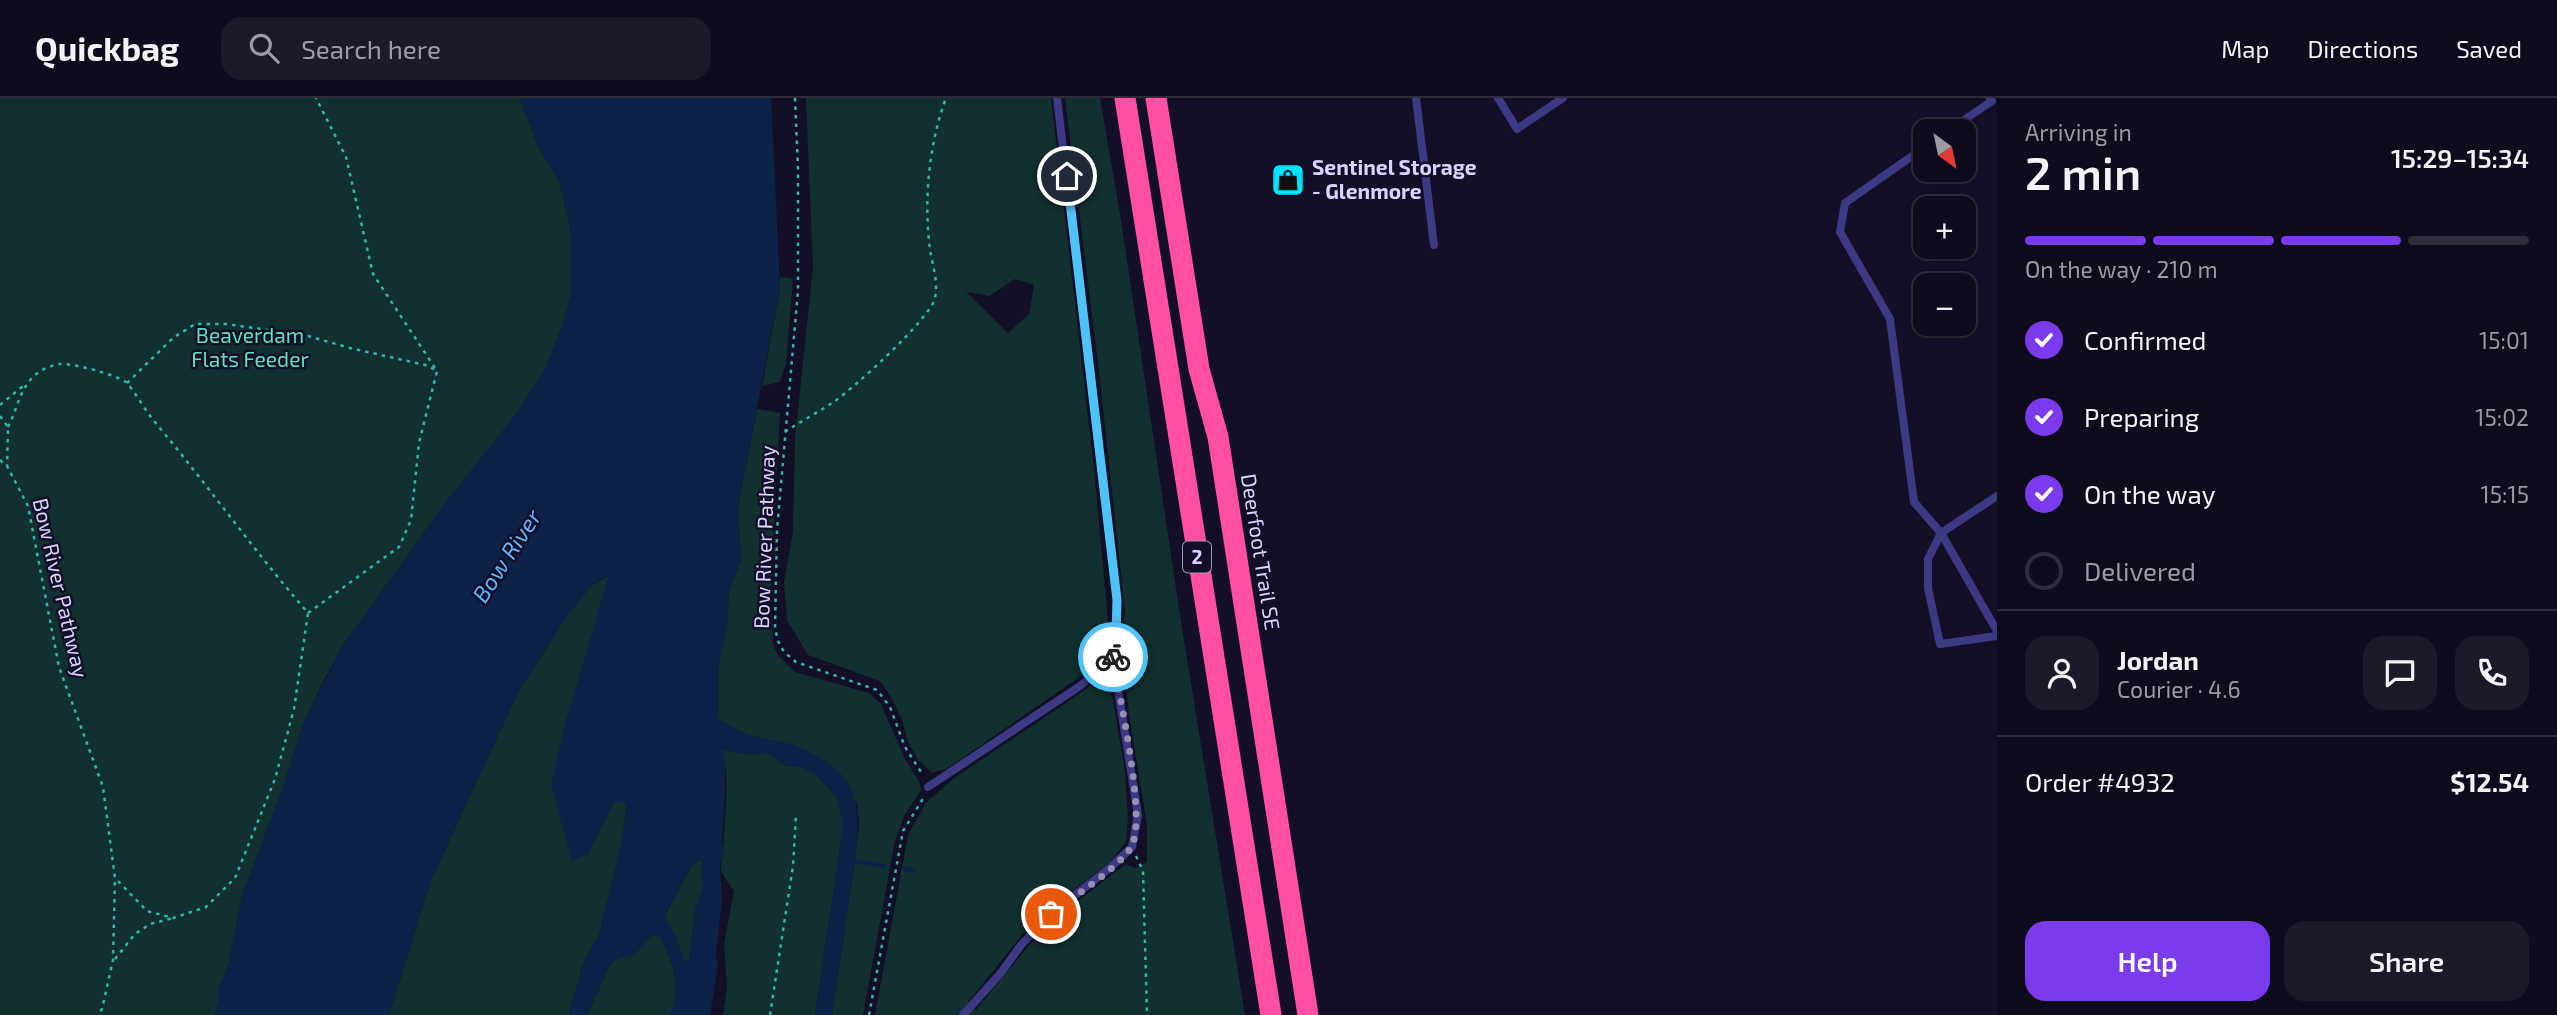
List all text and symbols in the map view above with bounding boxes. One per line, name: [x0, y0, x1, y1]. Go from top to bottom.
search box: [221, 17, 711, 80]
text: Quickbag: [35, 28, 179, 68]
icon: search: [245, 29, 283, 67]
text: Search here: [301, 33, 441, 64]
text: Map: [2221, 34, 2269, 63]
text: Directions: [2307, 34, 2418, 63]
text: Saved: [2456, 34, 2522, 63]
text: Arriving in: [2025, 118, 2132, 146]
north arrow: [1913, 119, 1976, 182]
map controls: [1913, 119, 1976, 336]
text: 15:29–15:34: [2391, 142, 2529, 173]
text: 2 min: [2025, 144, 2141, 199]
pin: [1037, 146, 1097, 206]
place label: Sentinel Storage - Glenmore: [1312, 154, 1477, 203]
icon: home: [1048, 157, 1086, 195]
shop icon: Sentinel Storage - Glenmore: [1269, 161, 1307, 199]
button: +: [1913, 196, 1976, 259]
text: On the way · 210 m: [2025, 255, 2218, 283]
button: −: [1913, 273, 1976, 336]
icon: check: [2025, 321, 2063, 359]
park label: Beaverdam Flats Feeder: [191, 322, 309, 371]
text: Confirmed: [2084, 324, 2207, 355]
text: 15:01: [2479, 326, 2529, 354]
icon: check: [2025, 398, 2063, 436]
text: Preparing: [2084, 401, 2199, 432]
text: 15:02: [2475, 403, 2529, 431]
street label: Bow River Pathway: [748, 445, 779, 629]
street label: Deerfoot Trail SE: [1237, 472, 1286, 632]
icon: check: [2025, 475, 2063, 513]
text: On the way: [2084, 478, 2215, 509]
text: 15:15: [2481, 480, 2529, 508]
street label: Bow River Pathway: [29, 495, 94, 680]
water label: Bow River: [466, 503, 547, 607]
road number: 2: [1183, 542, 1211, 572]
text: Delivered: [2084, 555, 2196, 586]
courier: [1078, 622, 1148, 692]
button: person: [2025, 636, 2099, 710]
button: chat: [2363, 636, 2437, 710]
button: phone: [2455, 636, 2529, 710]
icon: bike: [1094, 638, 1132, 676]
text: Jordan: [2117, 644, 2199, 675]
text: Courier · 4.6: [2117, 675, 2241, 703]
text: Order #4932: [2025, 766, 2175, 797]
text: $12.54: [2450, 766, 2529, 797]
pin: [1021, 884, 1081, 944]
icon: bag: [1032, 895, 1070, 933]
button: Help: [2025, 921, 2270, 1001]
button: Share: [2284, 921, 2529, 1001]

